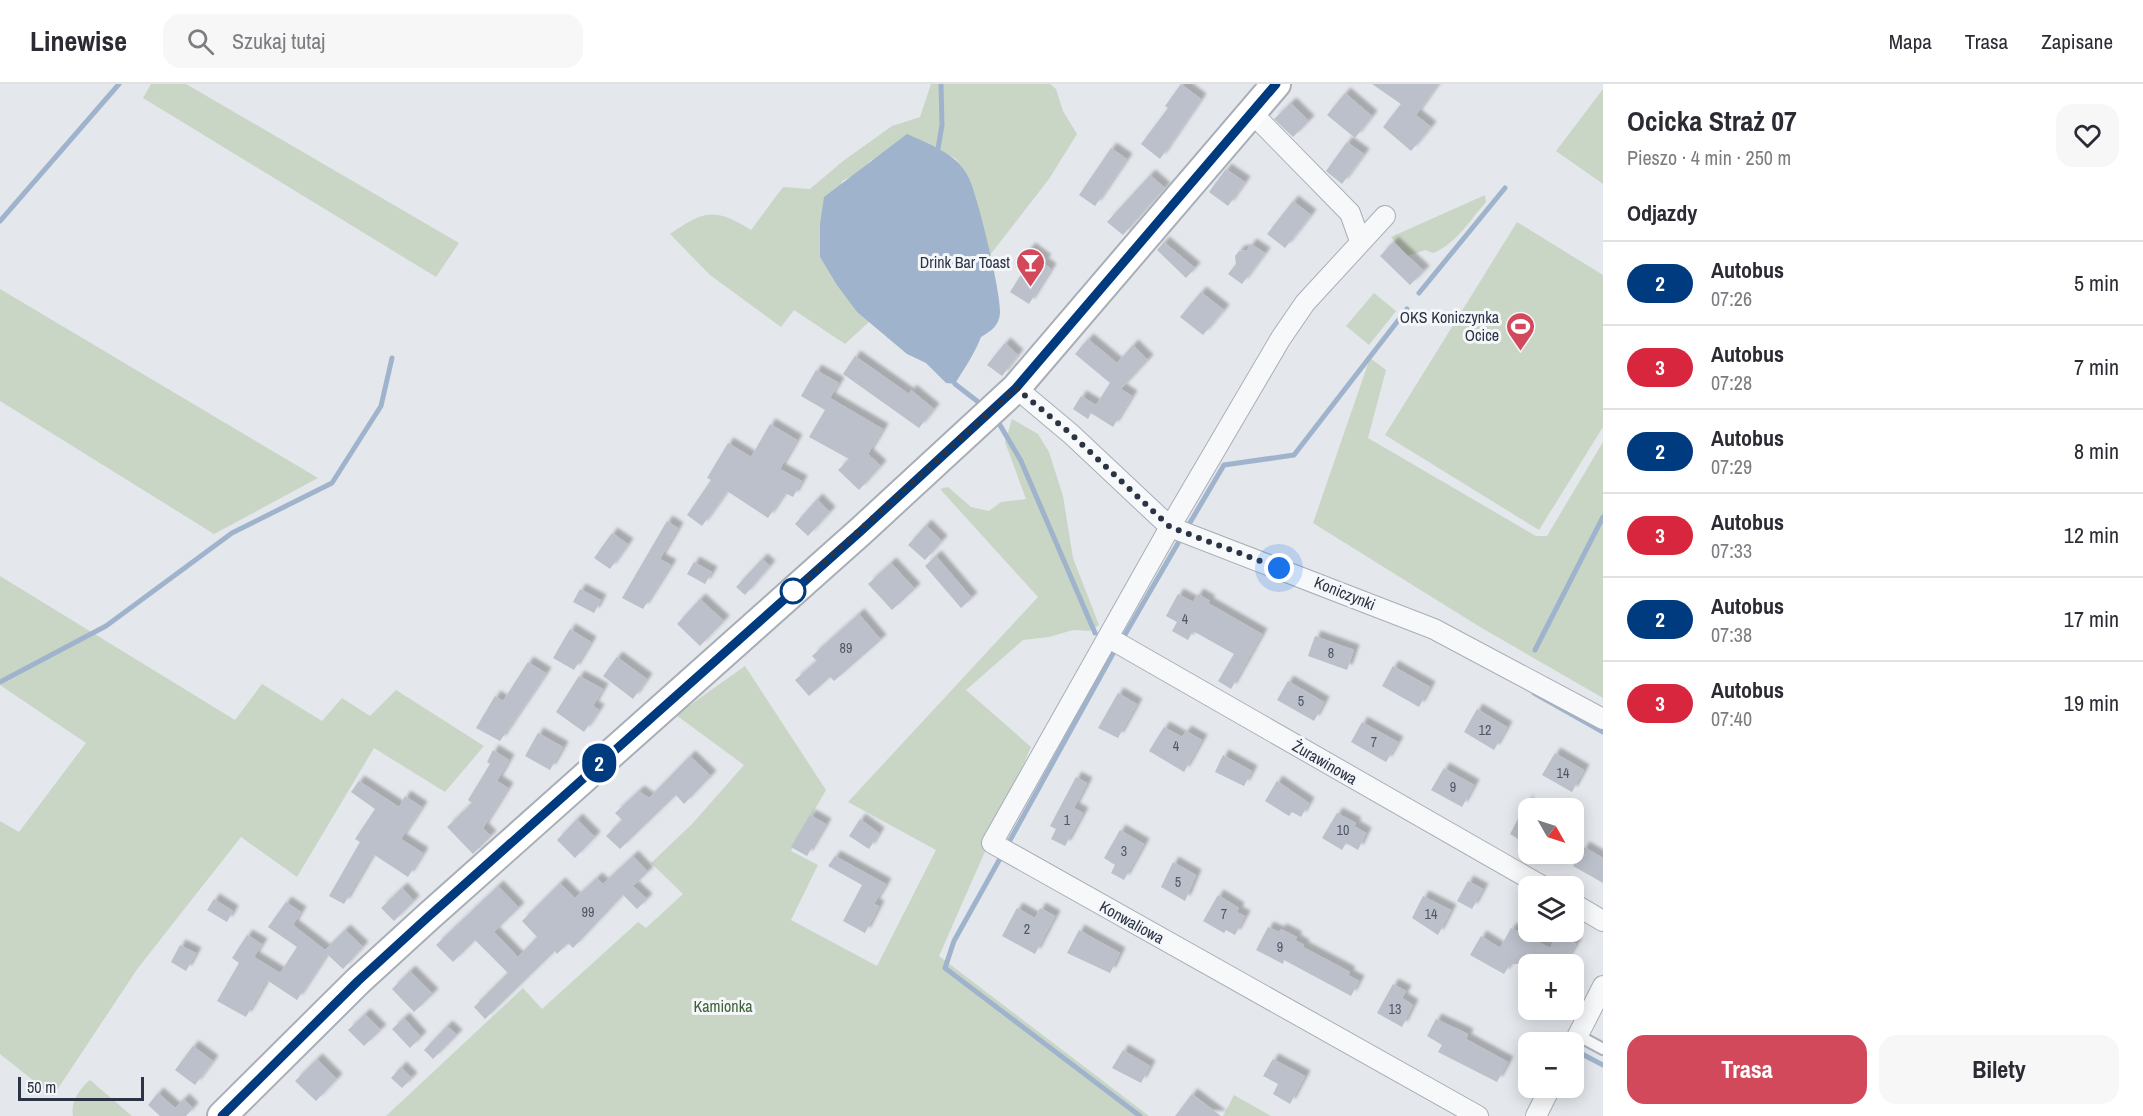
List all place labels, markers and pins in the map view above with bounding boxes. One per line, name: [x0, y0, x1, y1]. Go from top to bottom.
bar icon: Drink Bar Toast: [1015, 246, 1047, 288]
place label: Drink Bar Toast: [920, 251, 1010, 273]
place label: OKS Koniczynka Ocice: [1400, 306, 1500, 346]
sports icon: OKS Koniczynka Ocice: [1504, 310, 1536, 352]
unlabelled marker: [780, 578, 806, 604]

